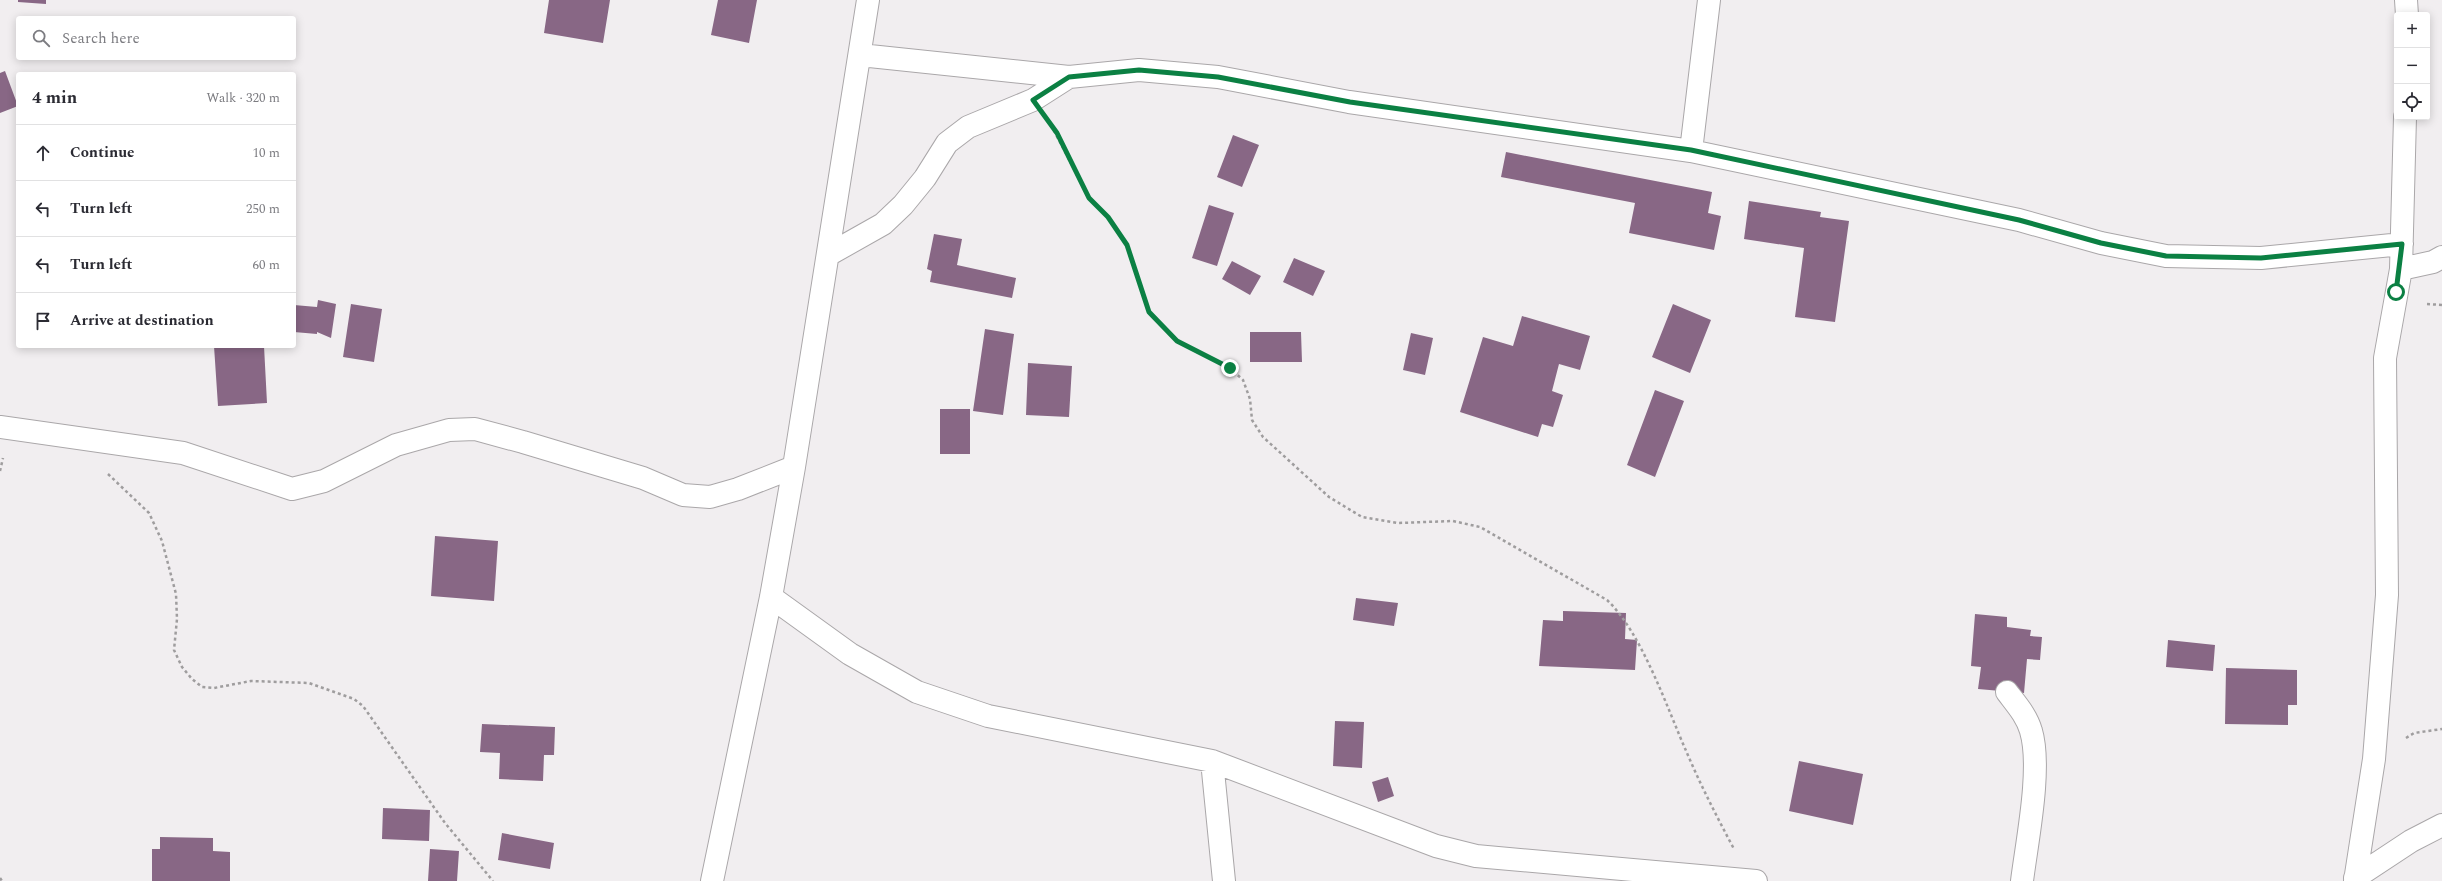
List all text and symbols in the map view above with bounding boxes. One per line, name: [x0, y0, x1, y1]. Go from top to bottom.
map controls: [2394, 12, 2430, 120]
button: +: [2394, 12, 2430, 48]
search box: [16, 16, 296, 60]
icon: search: [30, 27, 52, 49]
text: Search here: [62, 27, 140, 50]
button: −: [2394, 48, 2430, 84]
button: locate: [2394, 84, 2430, 120]
text: 4 min: [32, 85, 77, 111]
text: Walk · 320 m: [206, 88, 280, 108]
text: Continue: [70, 141, 135, 164]
icon: ahead: [32, 142, 54, 164]
text: 10 m: [253, 143, 280, 163]
text: Turn left: [70, 197, 132, 220]
icon: left: [32, 198, 54, 220]
text: 250 m: [246, 199, 280, 219]
text: Turn left: [70, 253, 132, 276]
icon: left: [32, 254, 54, 276]
text: 60 m: [253, 255, 280, 275]
route start: [2387, 283, 2405, 301]
text: Arrive at destination: [70, 309, 214, 332]
icon: arrive: [32, 310, 54, 332]
route end: [1221, 359, 1239, 377]

